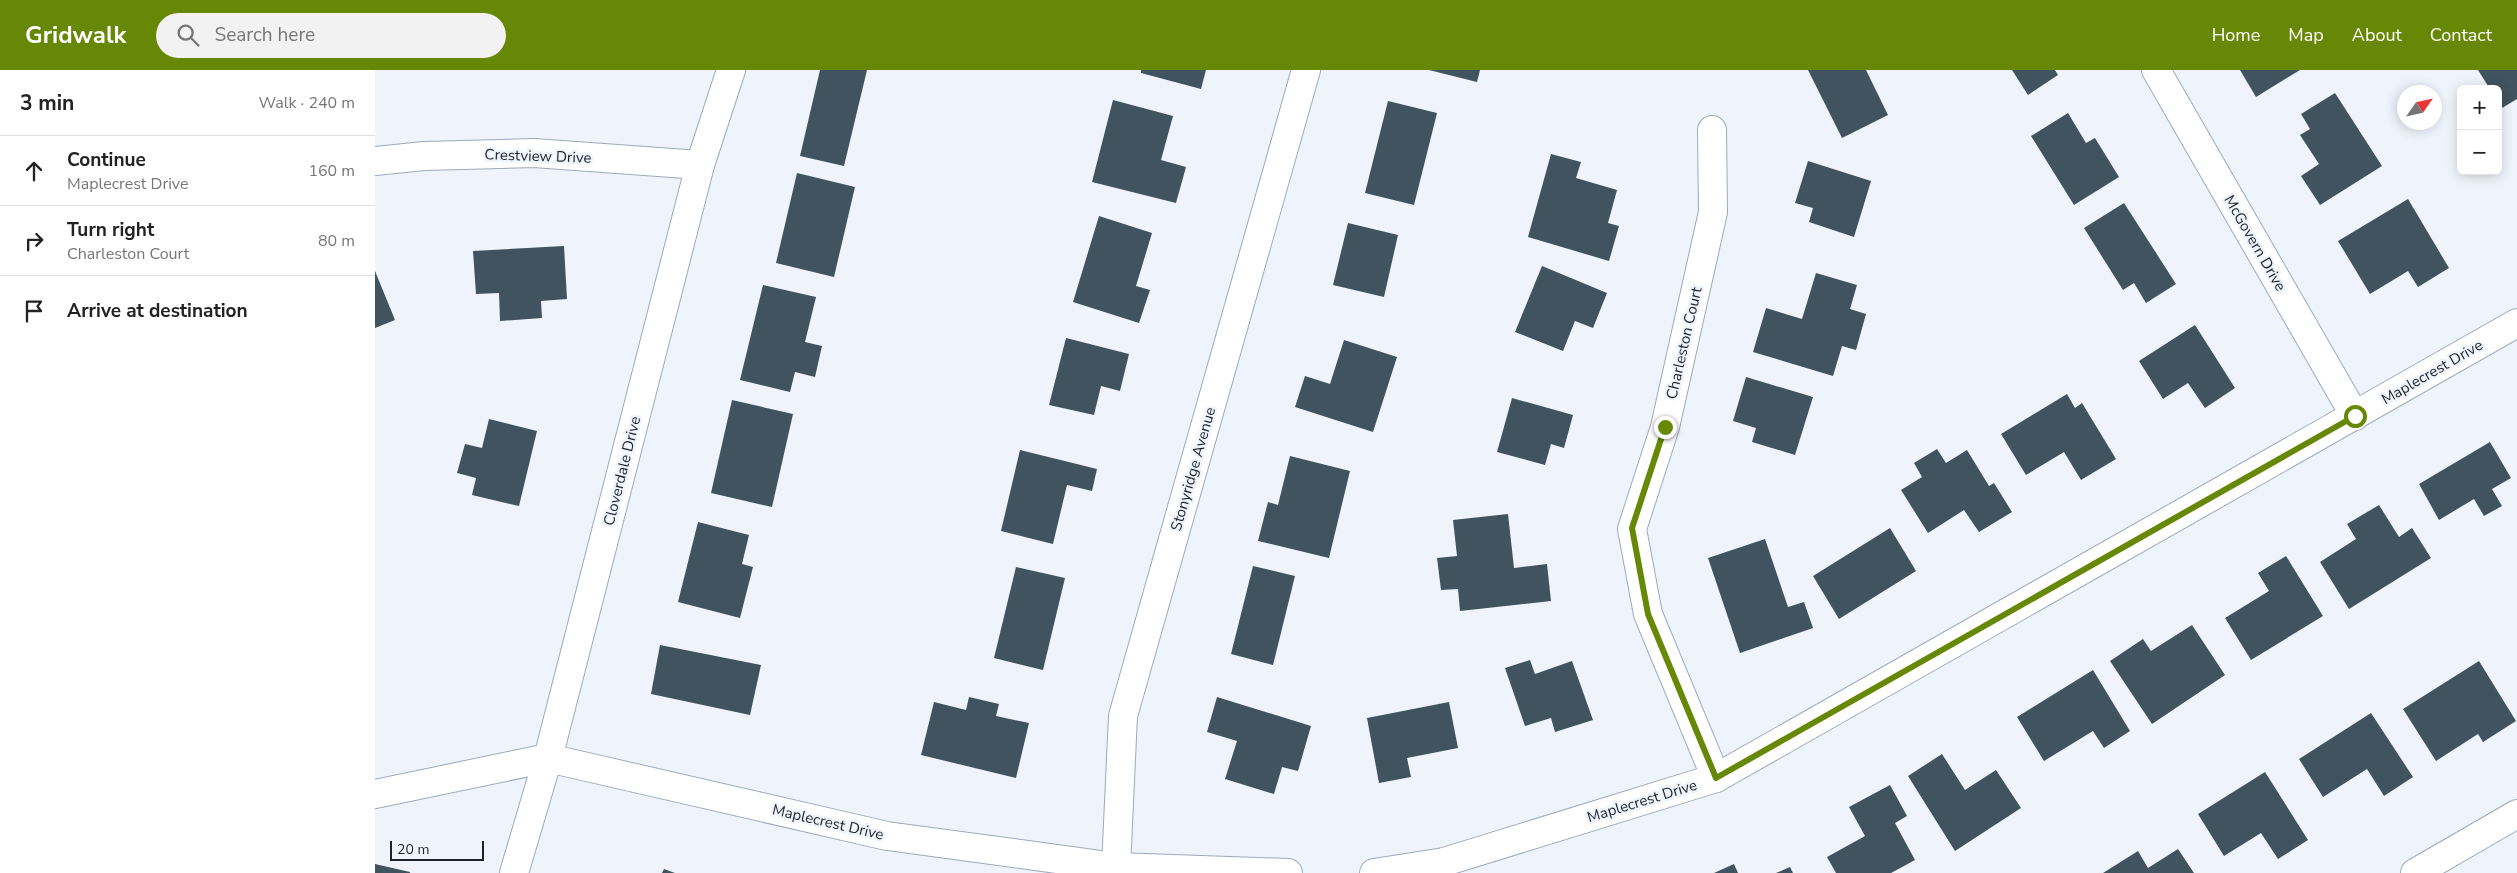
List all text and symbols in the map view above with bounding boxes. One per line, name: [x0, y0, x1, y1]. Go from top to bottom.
search box: [156, 13, 506, 58]
text: Gridwalk: [25, 19, 126, 51]
icon: search: [174, 21, 202, 49]
text: Search here: [214, 22, 315, 48]
text: Home: [2212, 23, 2260, 47]
text: Map: [2288, 23, 2324, 47]
text: About: [2352, 23, 2402, 47]
text: Contact: [2430, 23, 2492, 47]
north arrow: [2397, 85, 2442, 130]
map controls: [2457, 85, 2502, 175]
button: +: [2457, 85, 2502, 130]
text: 3 min: [20, 89, 74, 117]
text: Walk · 240 m: [259, 92, 355, 114]
button: −: [2457, 130, 2502, 175]
street label: Crestview Drive: [484, 144, 592, 168]
text: Continue: [67, 147, 146, 173]
icon: ahead: [20, 157, 48, 185]
text: 160 m: [308, 160, 355, 182]
text: Maplecrest Drive: [67, 173, 188, 195]
street label: McGovern Drive: [2219, 191, 2291, 295]
text: Turn right: [67, 217, 154, 243]
icon: right: [20, 227, 48, 255]
text: 80 m: [318, 230, 355, 252]
text: Charleston Court: [67, 243, 189, 265]
street label: Charleston Court: [1661, 284, 1707, 401]
icon: arrive: [20, 297, 48, 325]
text: Arrive at destination: [67, 298, 248, 324]
street label: Maplecrest Drive: [2378, 335, 2486, 409]
street label: Stonyridge Avenue: [1166, 405, 1220, 533]
route start: [2344, 405, 2367, 428]
street label: Cloverdale Drive: [599, 414, 645, 528]
route end: [1654, 416, 1677, 439]
street label: Maplecrest Drive: [1585, 775, 1699, 827]
street label: Maplecrest Drive: [770, 799, 886, 845]
scale bar: [390, 838, 484, 861]
text: 20 m: [397, 840, 429, 859]

